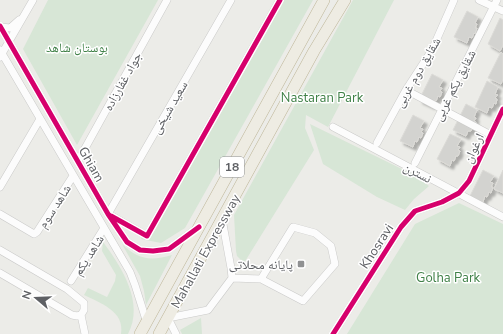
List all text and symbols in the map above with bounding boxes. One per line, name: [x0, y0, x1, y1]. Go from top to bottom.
street label: شقایق دوم غربی: [390, 34, 445, 111]
park label: بوستان شاهد: [46, 39, 108, 57]
street label: شقایق یکم غربی: [429, 47, 481, 124]
street label: جواد غفارزاده: [99, 49, 146, 114]
street label: سعید شیخی: [147, 77, 192, 138]
park label: Nastaran Park: [281, 89, 364, 107]
street label: ارغوان: [459, 130, 489, 166]
street label: Ghiam: [74, 144, 108, 185]
road number: 18: [220, 157, 244, 177]
street label: نسترن: [400, 158, 435, 188]
street label: شاهد سوم: [34, 181, 76, 232]
street label: Mahallati Expressway: [167, 191, 245, 312]
street label: Khosravi: [356, 221, 398, 272]
street label: شاهد یکم: [69, 232, 108, 279]
place label: پایانه محلاتی: [229, 256, 293, 274]
marker: پایانه محلاتی: [296, 259, 306, 269]
park label: Golha Park: [416, 269, 481, 287]
north arrow: [16, 278, 56, 318]
text: N: [19, 289, 35, 301]

